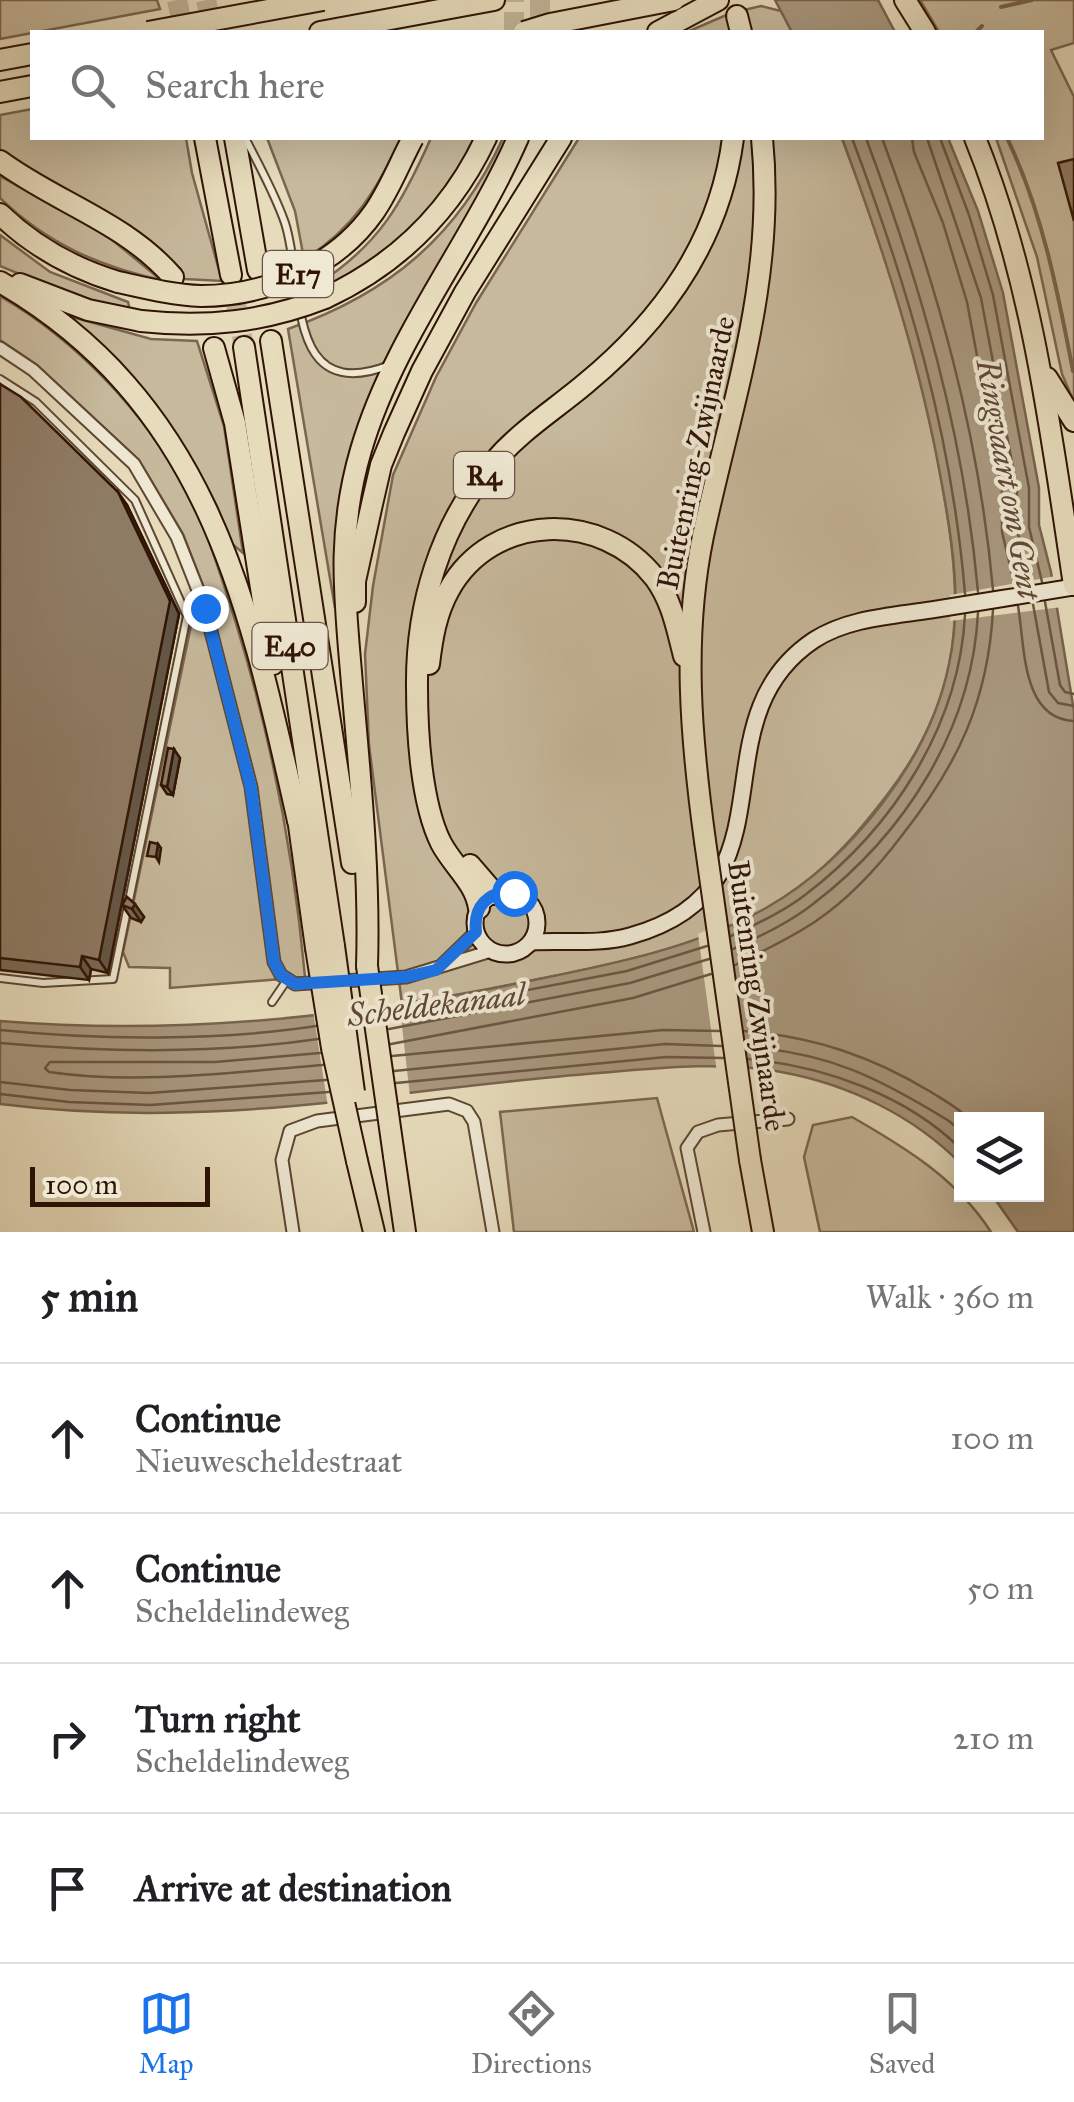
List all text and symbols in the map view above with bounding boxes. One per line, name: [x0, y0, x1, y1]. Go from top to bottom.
search box: [30, 30, 1044, 140]
icon: search: [65, 58, 120, 113]
text: Search here: [145, 62, 325, 108]
road number: E17: [263, 251, 333, 297]
street label: Buitenring-Zwijnaarde: [649, 313, 743, 593]
water label: Ringvaart om Gent: [968, 355, 1049, 604]
road number: R4: [454, 452, 514, 498]
route end: [183, 586, 229, 632]
road number: E40: [252, 623, 328, 669]
street label: Buitenring Zwijnaarde: [720, 858, 794, 1134]
route start: [492, 871, 538, 917]
water label: Scheldekanaal: [344, 974, 530, 1035]
map controls: [954, 1112, 1044, 1202]
button: layers: [954, 1112, 1044, 1202]
scale bar: [30, 1162, 210, 1206]
text: 100 m: [45, 1167, 118, 1202]
text: 5 min: [40, 1271, 138, 1323]
text: Walk · 360 m: [866, 1278, 1034, 1317]
text: Continue: [135, 1396, 281, 1442]
icon: ahead: [40, 1411, 95, 1466]
text: 100 m: [950, 1419, 1034, 1458]
text: Nieuwescheldestraat: [135, 1442, 402, 1481]
text: Continue: [135, 1546, 281, 1592]
icon: ahead: [40, 1561, 95, 1616]
text: 50 m: [967, 1569, 1034, 1608]
text: Scheldelindeweg: [135, 1592, 349, 1631]
text: Turn right: [135, 1696, 301, 1742]
icon: right: [40, 1711, 95, 1766]
text: 210 m: [953, 1719, 1034, 1758]
text: Scheldelindeweg: [135, 1742, 349, 1781]
icon: arrive: [40, 1861, 95, 1916]
text: Arrive at destination: [135, 1865, 452, 1911]
tab: Map: [139, 1986, 194, 2081]
tab: Directions: [471, 1986, 592, 2081]
tab: Saved: [869, 1986, 935, 2081]

